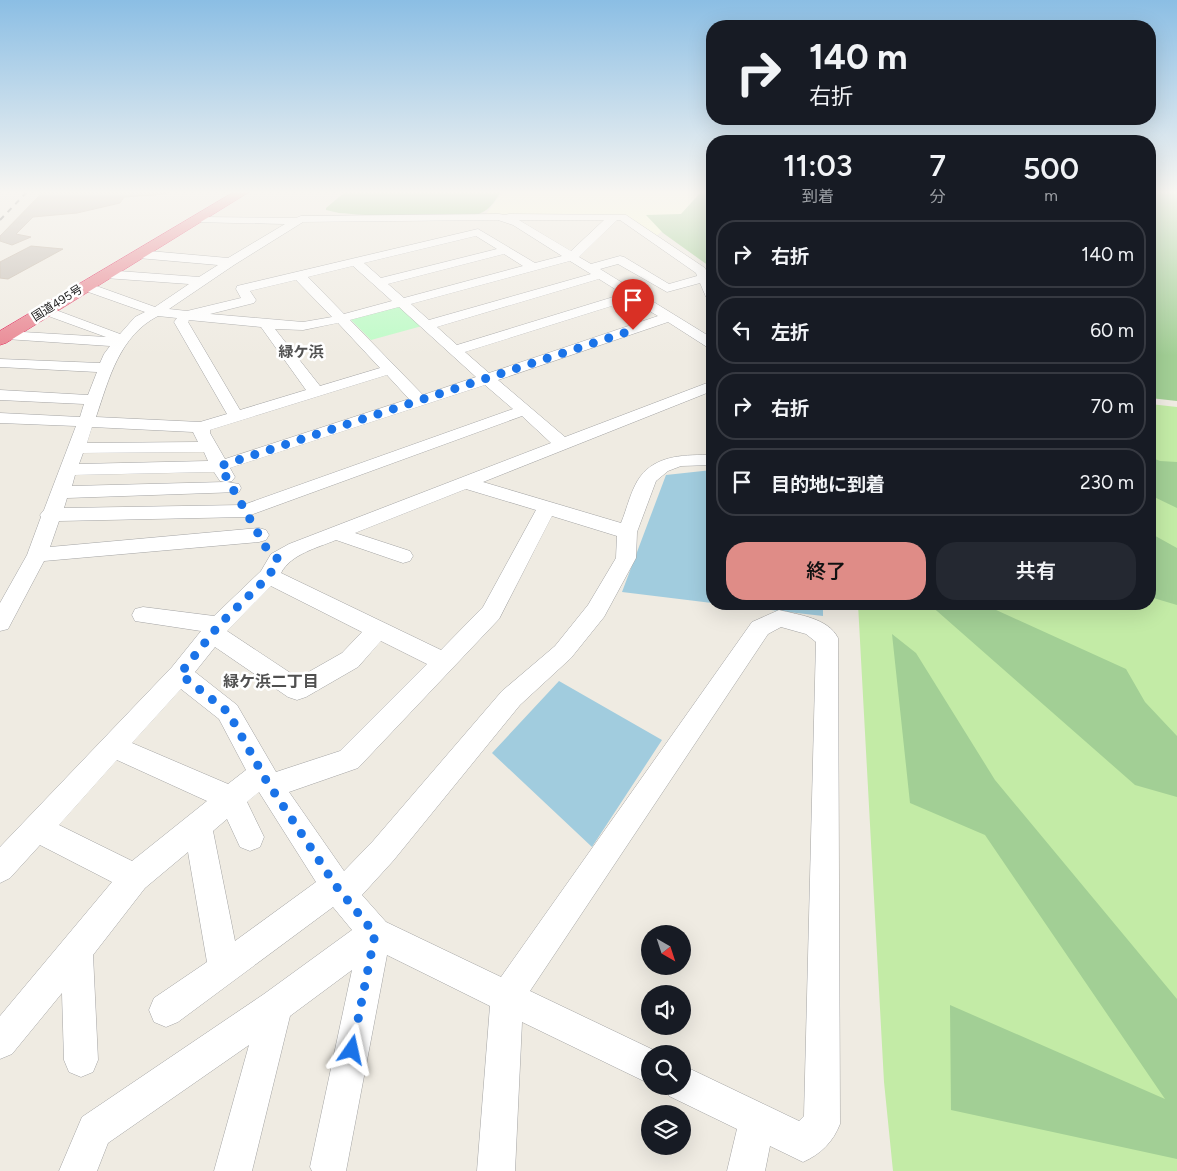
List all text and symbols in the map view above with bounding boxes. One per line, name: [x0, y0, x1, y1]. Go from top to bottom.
text: 140 m: [809, 36, 907, 78]
icon: right: [726, 40, 791, 105]
text: 右折: [809, 83, 853, 110]
text: 11:03: [783, 147, 852, 184]
text: 7: [929, 147, 946, 184]
text: 500: [1023, 150, 1079, 187]
text: m: [1044, 186, 1058, 205]
text: 到着: [802, 187, 834, 206]
text: 分: [930, 187, 946, 206]
icon: right: [728, 240, 756, 268]
text: 140 m: [1081, 243, 1134, 266]
text: 右折: [771, 245, 809, 268]
pin: [612, 279, 654, 330]
street label: 国道495号: [29, 282, 85, 324]
icon: arrive: [619, 286, 647, 314]
icon: left: [728, 316, 756, 344]
text: 60 m: [1090, 319, 1134, 342]
text: 左折: [771, 321, 809, 344]
district label: 緑ケ浜: [278, 343, 324, 361]
icon: right: [728, 392, 756, 420]
text: 70 m: [1091, 395, 1134, 418]
text: 右折: [771, 397, 809, 420]
icon: arrive: [728, 468, 756, 496]
text: 230 m: [1080, 471, 1134, 494]
text: 目的地に到着: [771, 473, 885, 496]
button: 終了: [726, 542, 926, 600]
button: 共有: [936, 542, 1136, 600]
district label: 緑ケ浜二丁目: [223, 672, 319, 691]
north arrow: [641, 925, 691, 975]
map controls: [641, 925, 691, 1155]
button: sound: [641, 985, 691, 1035]
position arrow: [325, 1023, 377, 1075]
button: search: [641, 1045, 691, 1095]
button: layers: [641, 1105, 691, 1155]

